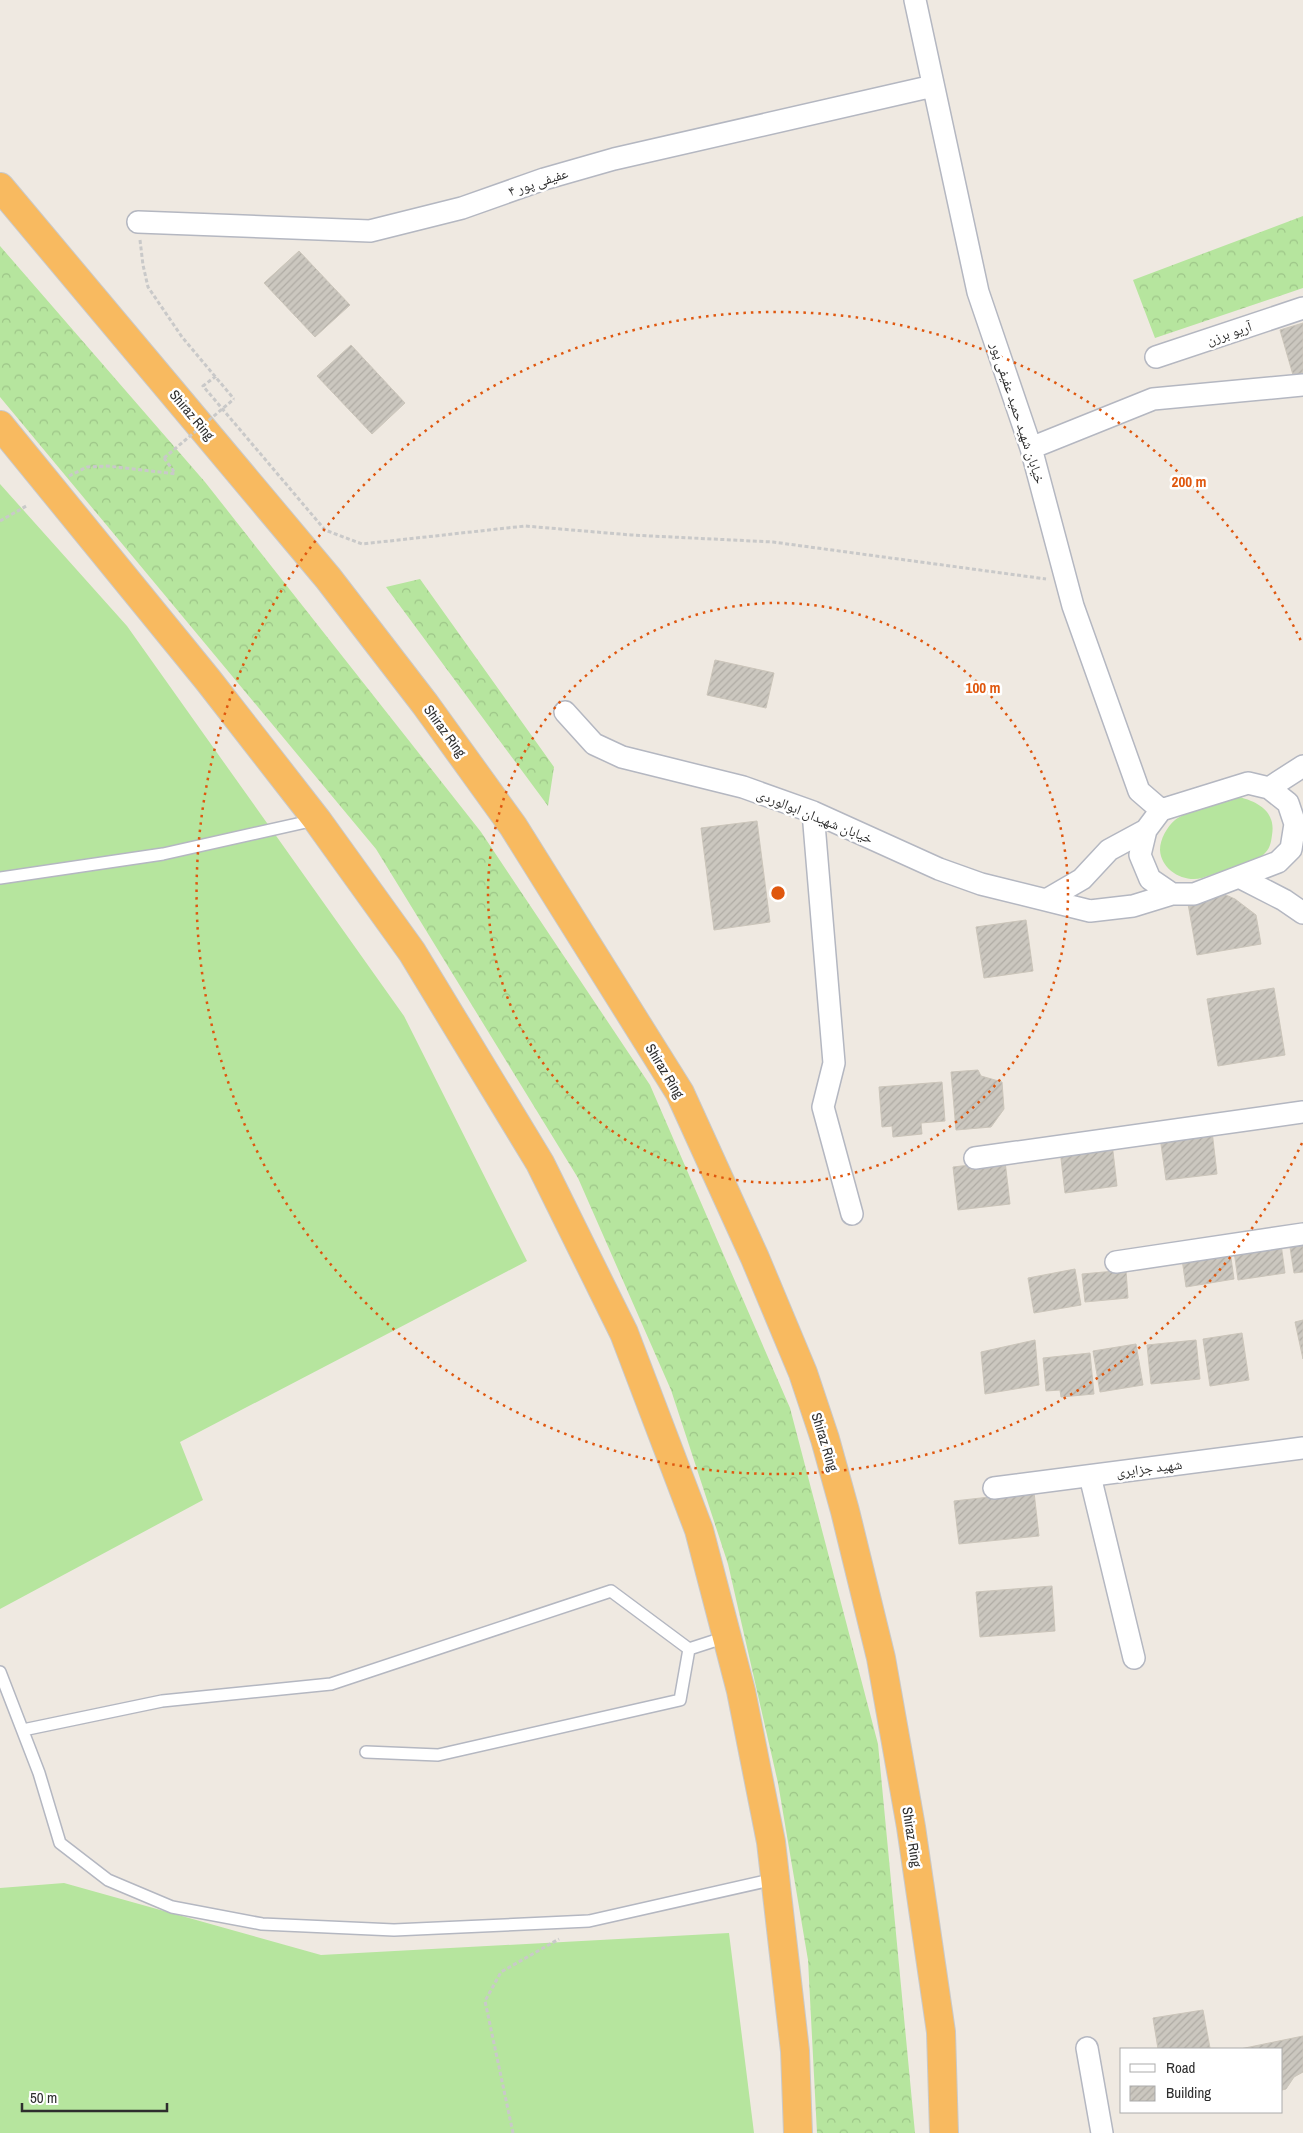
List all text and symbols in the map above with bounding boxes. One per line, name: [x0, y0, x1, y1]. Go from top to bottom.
street label: عفیفی پور ۴: [506, 164, 570, 200]
street label: آریو برزن: [1204, 317, 1254, 349]
street label: خیابان شهید حمید عفیفی پور: [986, 339, 1049, 486]
street label: Shiraz Ring: [166, 386, 219, 444]
text: 200 m: [1172, 471, 1206, 492]
text: 100 m: [966, 677, 1000, 698]
street label: Shiraz Ring: [420, 701, 470, 761]
street label: خیابان شهیدان ابوالوردی: [754, 784, 876, 848]
centre of rings: [769, 884, 787, 902]
street label: Shiraz Ring: [642, 1040, 689, 1102]
street label: Shiraz Ring: [808, 1410, 843, 1474]
street label: شهید جزایری: [1115, 1455, 1183, 1481]
street label: Shiraz Ring: [898, 1806, 926, 1869]
legend: [1120, 2048, 1283, 2113]
text: Road: [1166, 2057, 1195, 2078]
scale bar: [22, 2080, 168, 2112]
text: Building: [1166, 2082, 1211, 2103]
text: 50 m: [30, 2087, 57, 2108]

